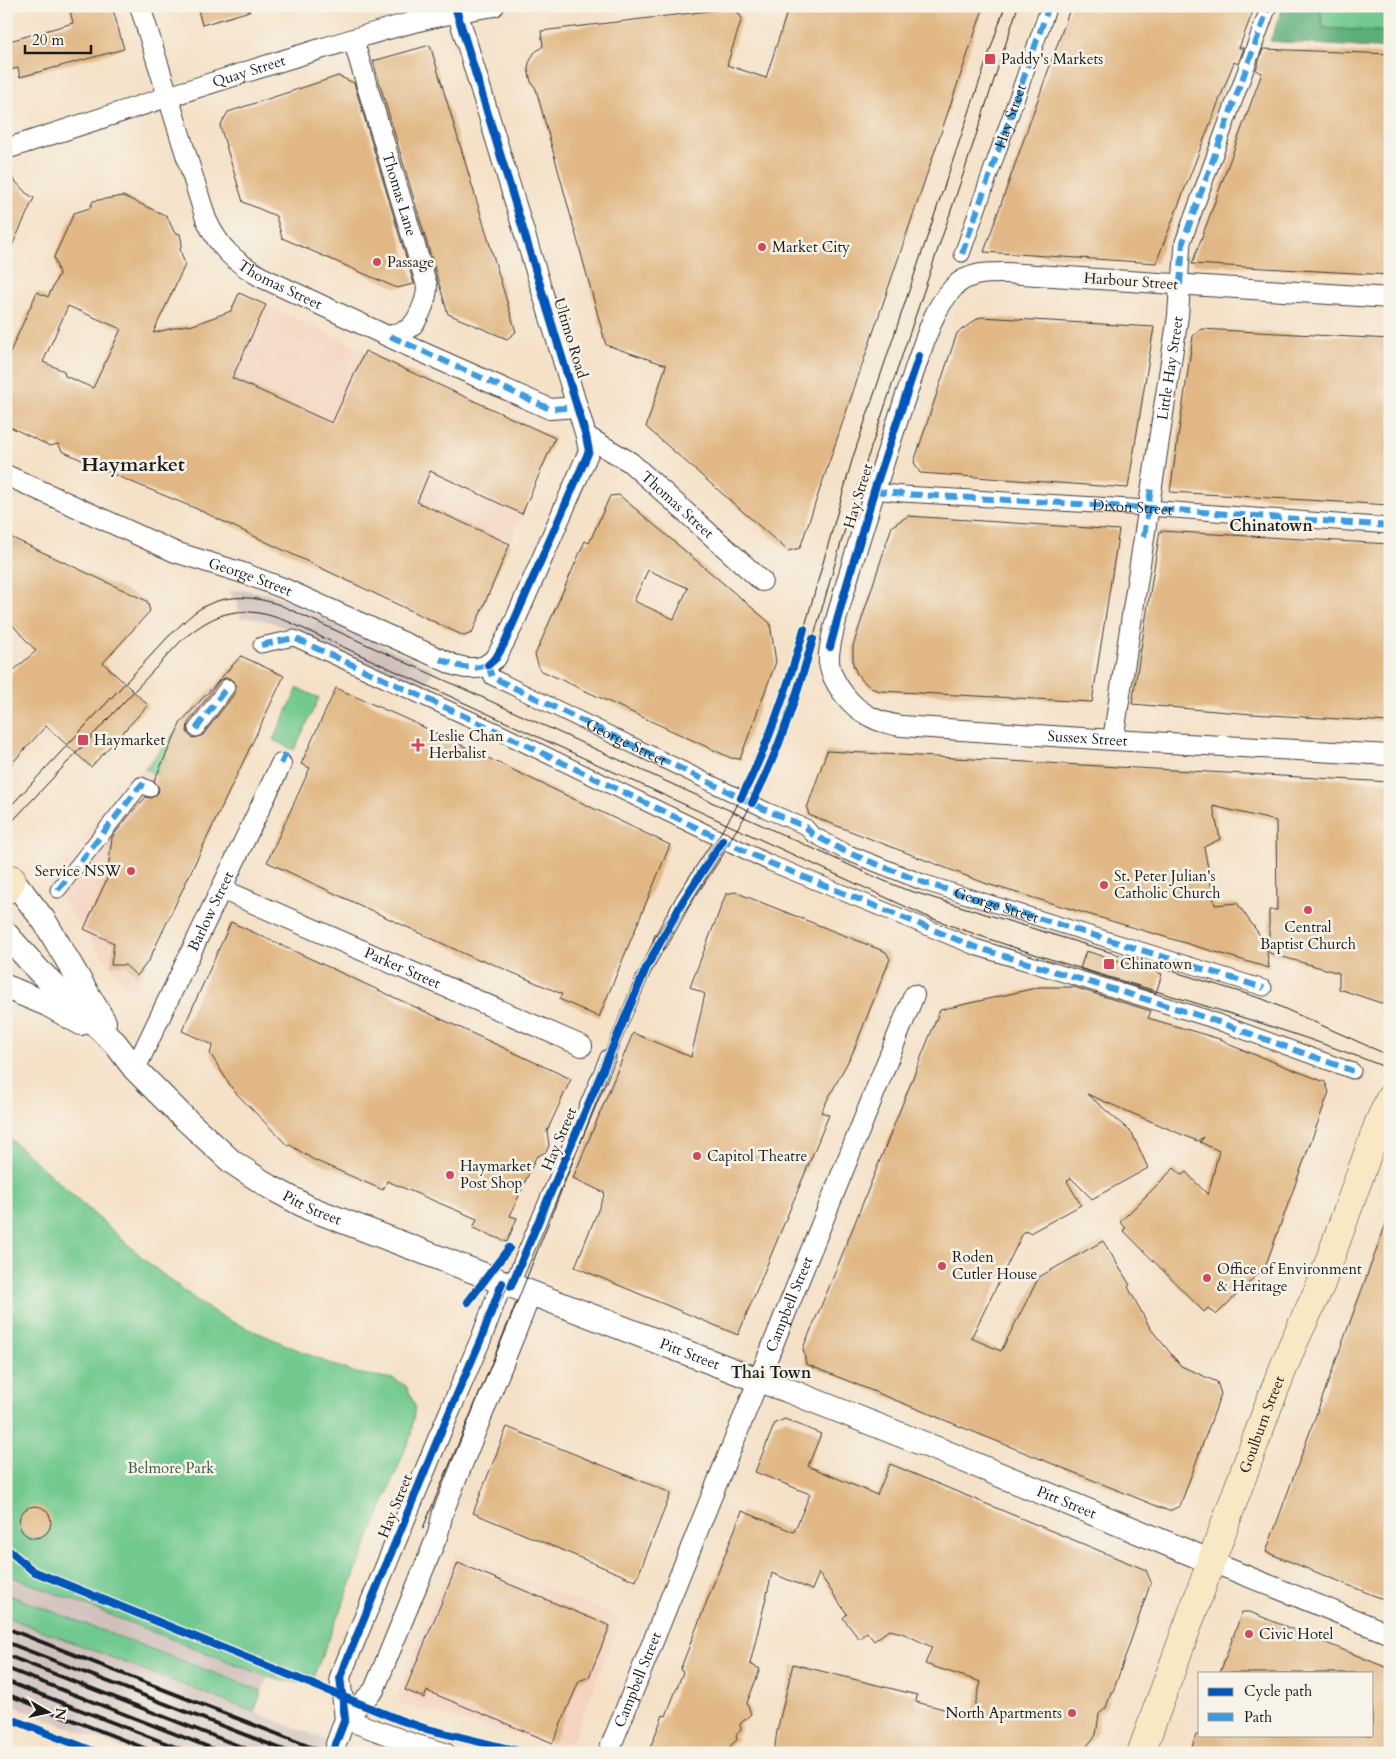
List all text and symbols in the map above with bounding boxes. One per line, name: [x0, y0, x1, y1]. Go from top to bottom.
scale bar: [25, 22, 91, 54]
text: 20 m: [32, 30, 64, 50]
place label: Paddy's Markets: [1001, 49, 1103, 69]
street label: Quay Street: [210, 50, 288, 92]
marker: Paddy's Markets: [983, 52, 997, 66]
street label: Hay Street: [990, 81, 1031, 151]
street label: Thomas Lane: [378, 150, 422, 239]
place label: Market City: [772, 237, 850, 257]
marker: Market City: [756, 241, 768, 253]
place label: Passage: [387, 252, 434, 272]
street label: Thomas Street: [234, 255, 326, 314]
marker: Passage: [371, 256, 383, 268]
street label: Harbour Street: [1083, 268, 1179, 294]
street label: Ultimo Road: [549, 295, 593, 381]
street label: Little Hay Street: [1152, 315, 1188, 422]
district label: Haymarket: [81, 451, 185, 478]
street label: Hay Street: [839, 461, 877, 531]
street label: Thomas Street: [637, 467, 718, 543]
street label: Dixon Street: [1092, 495, 1174, 520]
district label: Chinatown: [1229, 515, 1313, 537]
street label: George Street: [206, 553, 296, 601]
street label: George Street: [583, 714, 670, 770]
place label: Leslie Chan Herbalist: [429, 726, 504, 763]
street label: Sussex Street: [1047, 726, 1128, 751]
place label: Haymarket: [94, 730, 165, 750]
marker: Haymarket: [76, 733, 90, 747]
marker: Leslie Chan Herbalist: [411, 738, 425, 752]
place label: Service NSW: [35, 861, 121, 881]
marker: Service NSW: [125, 865, 137, 877]
place label: St. Peter Julian's Catholic Church: [1114, 866, 1221, 903]
street label: Barlow Street: [183, 868, 238, 954]
marker: St. Peter Julian's Catholic Church: [1098, 879, 1110, 891]
street label: George Street: [952, 883, 1041, 928]
marker: Central Baptist Church: [1302, 904, 1314, 916]
place label: Central Baptist Church: [1260, 917, 1357, 954]
street label: Parker Street: [361, 943, 444, 993]
place label: Chinatown: [1120, 954, 1193, 974]
marker: Chinatown: [1102, 957, 1116, 971]
street label: Hay Street: [537, 1104, 581, 1174]
place label: Capitol Theatre: [707, 1146, 808, 1166]
marker: Capitol Theatre: [691, 1150, 703, 1162]
place label: Haymarket Post Shop: [460, 1156, 531, 1193]
marker: Haymarket Post Shop: [444, 1169, 456, 1181]
street label: Pitt Street: [279, 1186, 345, 1230]
place label: Roden Cutler House: [952, 1247, 1037, 1284]
street label: Campbell Street: [761, 1253, 818, 1355]
place label: Office of Environment & Heritage: [1217, 1259, 1362, 1296]
marker: Roden Cutler House: [936, 1260, 948, 1272]
marker: Office of Environment & Heritage: [1201, 1272, 1213, 1284]
street label: Pitt Street: [657, 1333, 723, 1375]
district label: Thai Town: [731, 1362, 812, 1384]
street label: Goulburn Street: [1234, 1373, 1289, 1476]
park label: Belmore Park: [128, 1458, 214, 1478]
street label: Hay Street: [373, 1471, 417, 1541]
street label: Pitt Street: [1034, 1481, 1100, 1523]
place label: Civic Hotel: [1259, 1624, 1334, 1644]
marker: Civic Hotel: [1243, 1628, 1255, 1640]
street label: Campbell Street: [609, 1629, 666, 1730]
legend: [1198, 1672, 1374, 1736]
text: Cycle path: [1244, 1681, 1313, 1701]
north arrow: [22, 1686, 72, 1736]
place label: North Apartments: [946, 1703, 1062, 1723]
text: N: [50, 1706, 71, 1721]
marker: North Apartments: [1066, 1707, 1078, 1719]
text: Path: [1244, 1707, 1273, 1727]

